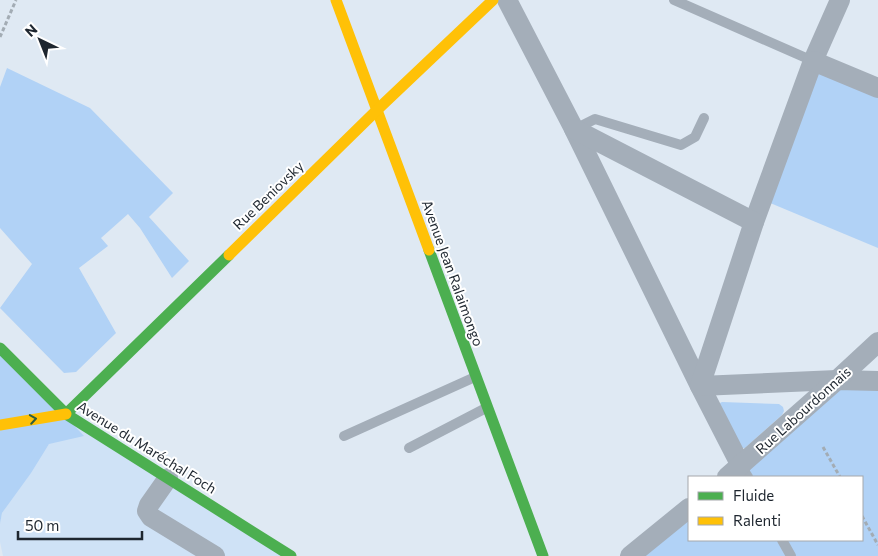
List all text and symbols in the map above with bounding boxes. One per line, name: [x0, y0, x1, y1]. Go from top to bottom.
north arrow: [15, 15, 65, 65]
text: N: [21, 20, 40, 40]
street label: Rue Beniovsky: [229, 157, 307, 233]
street label: Avenue Jean Ralaimongo: [419, 198, 487, 348]
street label: Rue Labourdonnais: [752, 363, 854, 457]
street label: Avenue du Maréchal Foch: [74, 397, 220, 497]
one-way arrow: [29, 415, 37, 425]
legend: [688, 476, 863, 541]
text: Fluide: [733, 486, 774, 504]
scale bar: [18, 508, 141, 540]
text: Ralenti: [733, 511, 781, 529]
text: 50 m: [25, 516, 59, 534]

